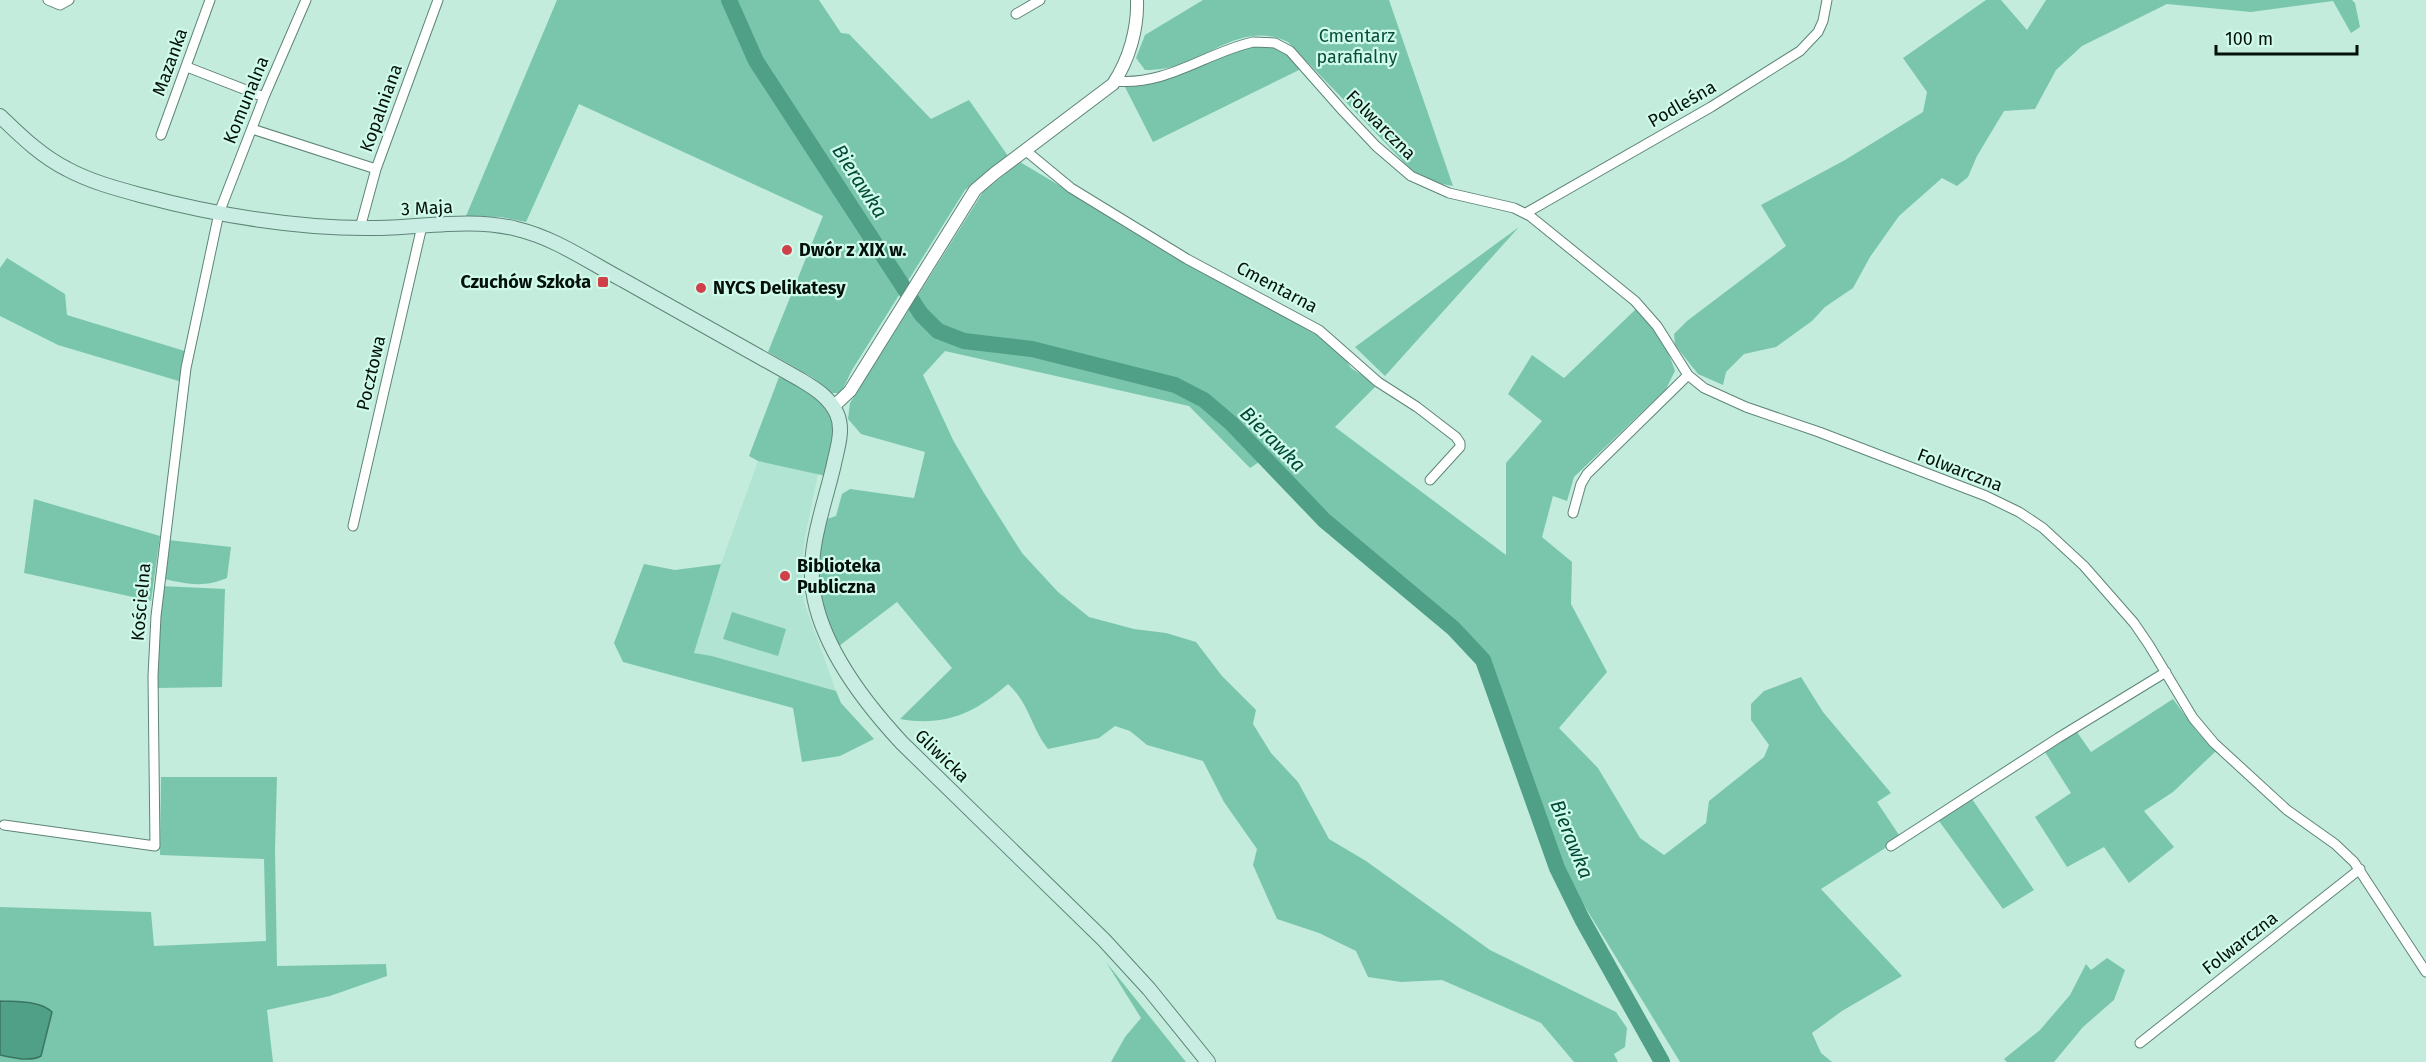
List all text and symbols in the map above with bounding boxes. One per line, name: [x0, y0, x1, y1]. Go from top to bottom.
scale bar: [2216, 18, 2357, 56]
street label: Mazanka: [148, 25, 192, 99]
park label: Cmentarz parafialny: [1317, 25, 1398, 68]
text: 100 m: [2225, 28, 2273, 50]
street label: Komunalna: [218, 53, 274, 147]
street label: Kopalniana: [355, 61, 407, 155]
street label: Podleśna: [1644, 76, 1720, 132]
street label: Folwarczna: [1342, 86, 1420, 164]
water label: Bierawka: [827, 140, 893, 222]
street label: 3 Maja: [400, 196, 454, 220]
place label: Dwór z XIX w.: [799, 239, 907, 261]
marker: Dwór z XIX w.: [780, 243, 794, 257]
street label: Cmentarna: [1233, 256, 1321, 318]
place label: Czuchów Szkoła: [461, 271, 591, 293]
marker: Czuchów Szkoła: [596, 275, 610, 289]
place label: NYCS Delikatesy: [713, 277, 846, 299]
marker: NYCS Delikatesy: [694, 281, 708, 295]
street label: Pocztowa: [352, 333, 390, 413]
water label: Bierawka: [1235, 401, 1311, 477]
street label: Folwarczna: [1914, 444, 2006, 496]
place label: Biblioteka Publiczna: [797, 555, 881, 598]
street label: Kościelna: [127, 562, 155, 642]
marker: Biblioteka Publiczna: [778, 569, 792, 583]
street label: Gliwicka: [910, 725, 974, 787]
water label: Bierawka: [1545, 796, 1599, 882]
street label: Folwarczna: [2198, 907, 2282, 979]

